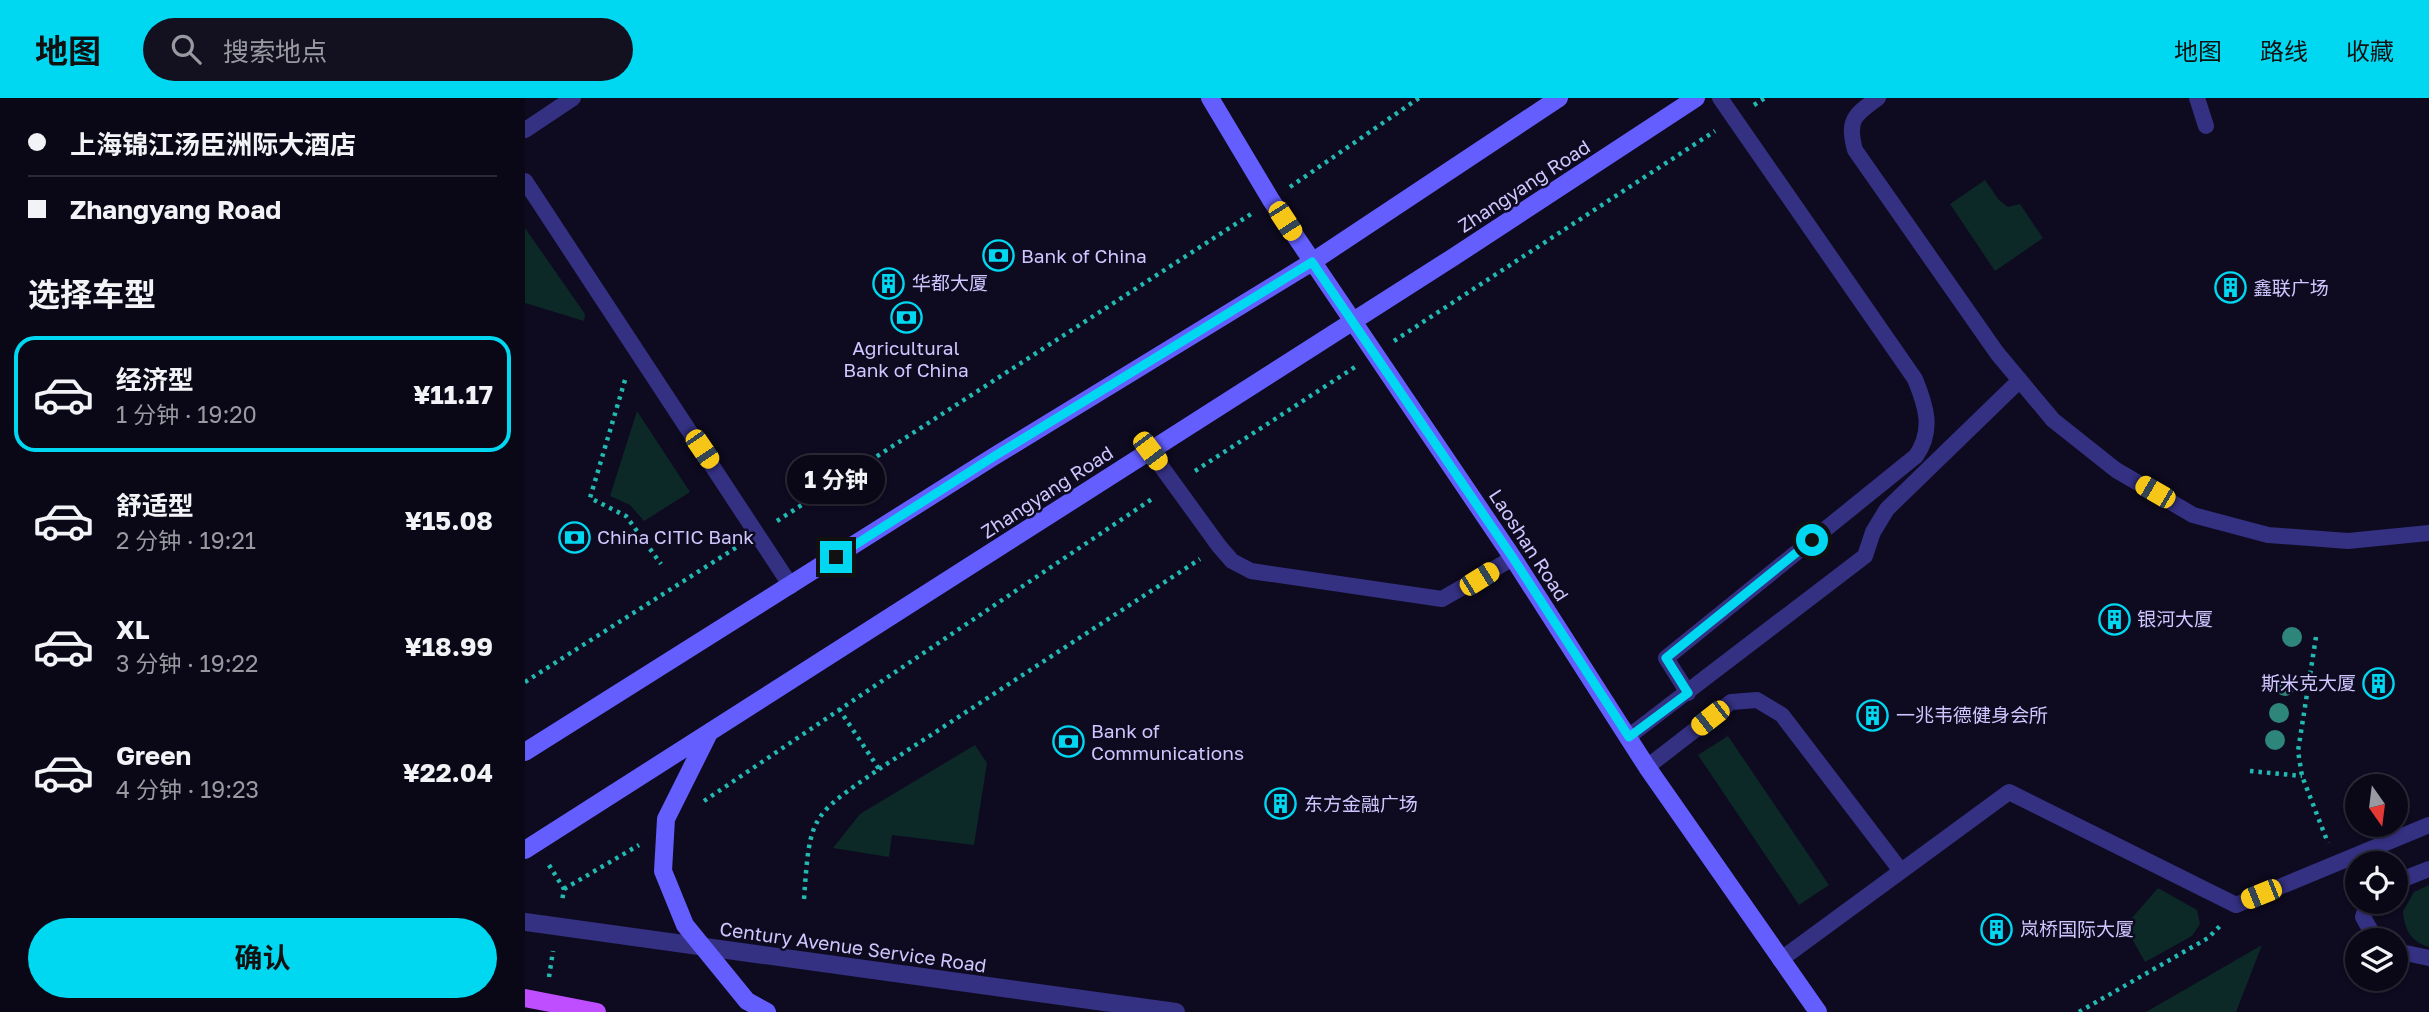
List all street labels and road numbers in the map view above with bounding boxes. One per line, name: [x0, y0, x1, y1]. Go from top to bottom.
street label: Zhangyang Road: [1453, 134, 1594, 237]
street label: Zhangyang Road: [976, 440, 1117, 543]
street label: Laoshan Road: [1485, 485, 1574, 605]
street label: Century Avenue Service Road: [718, 916, 988, 977]

